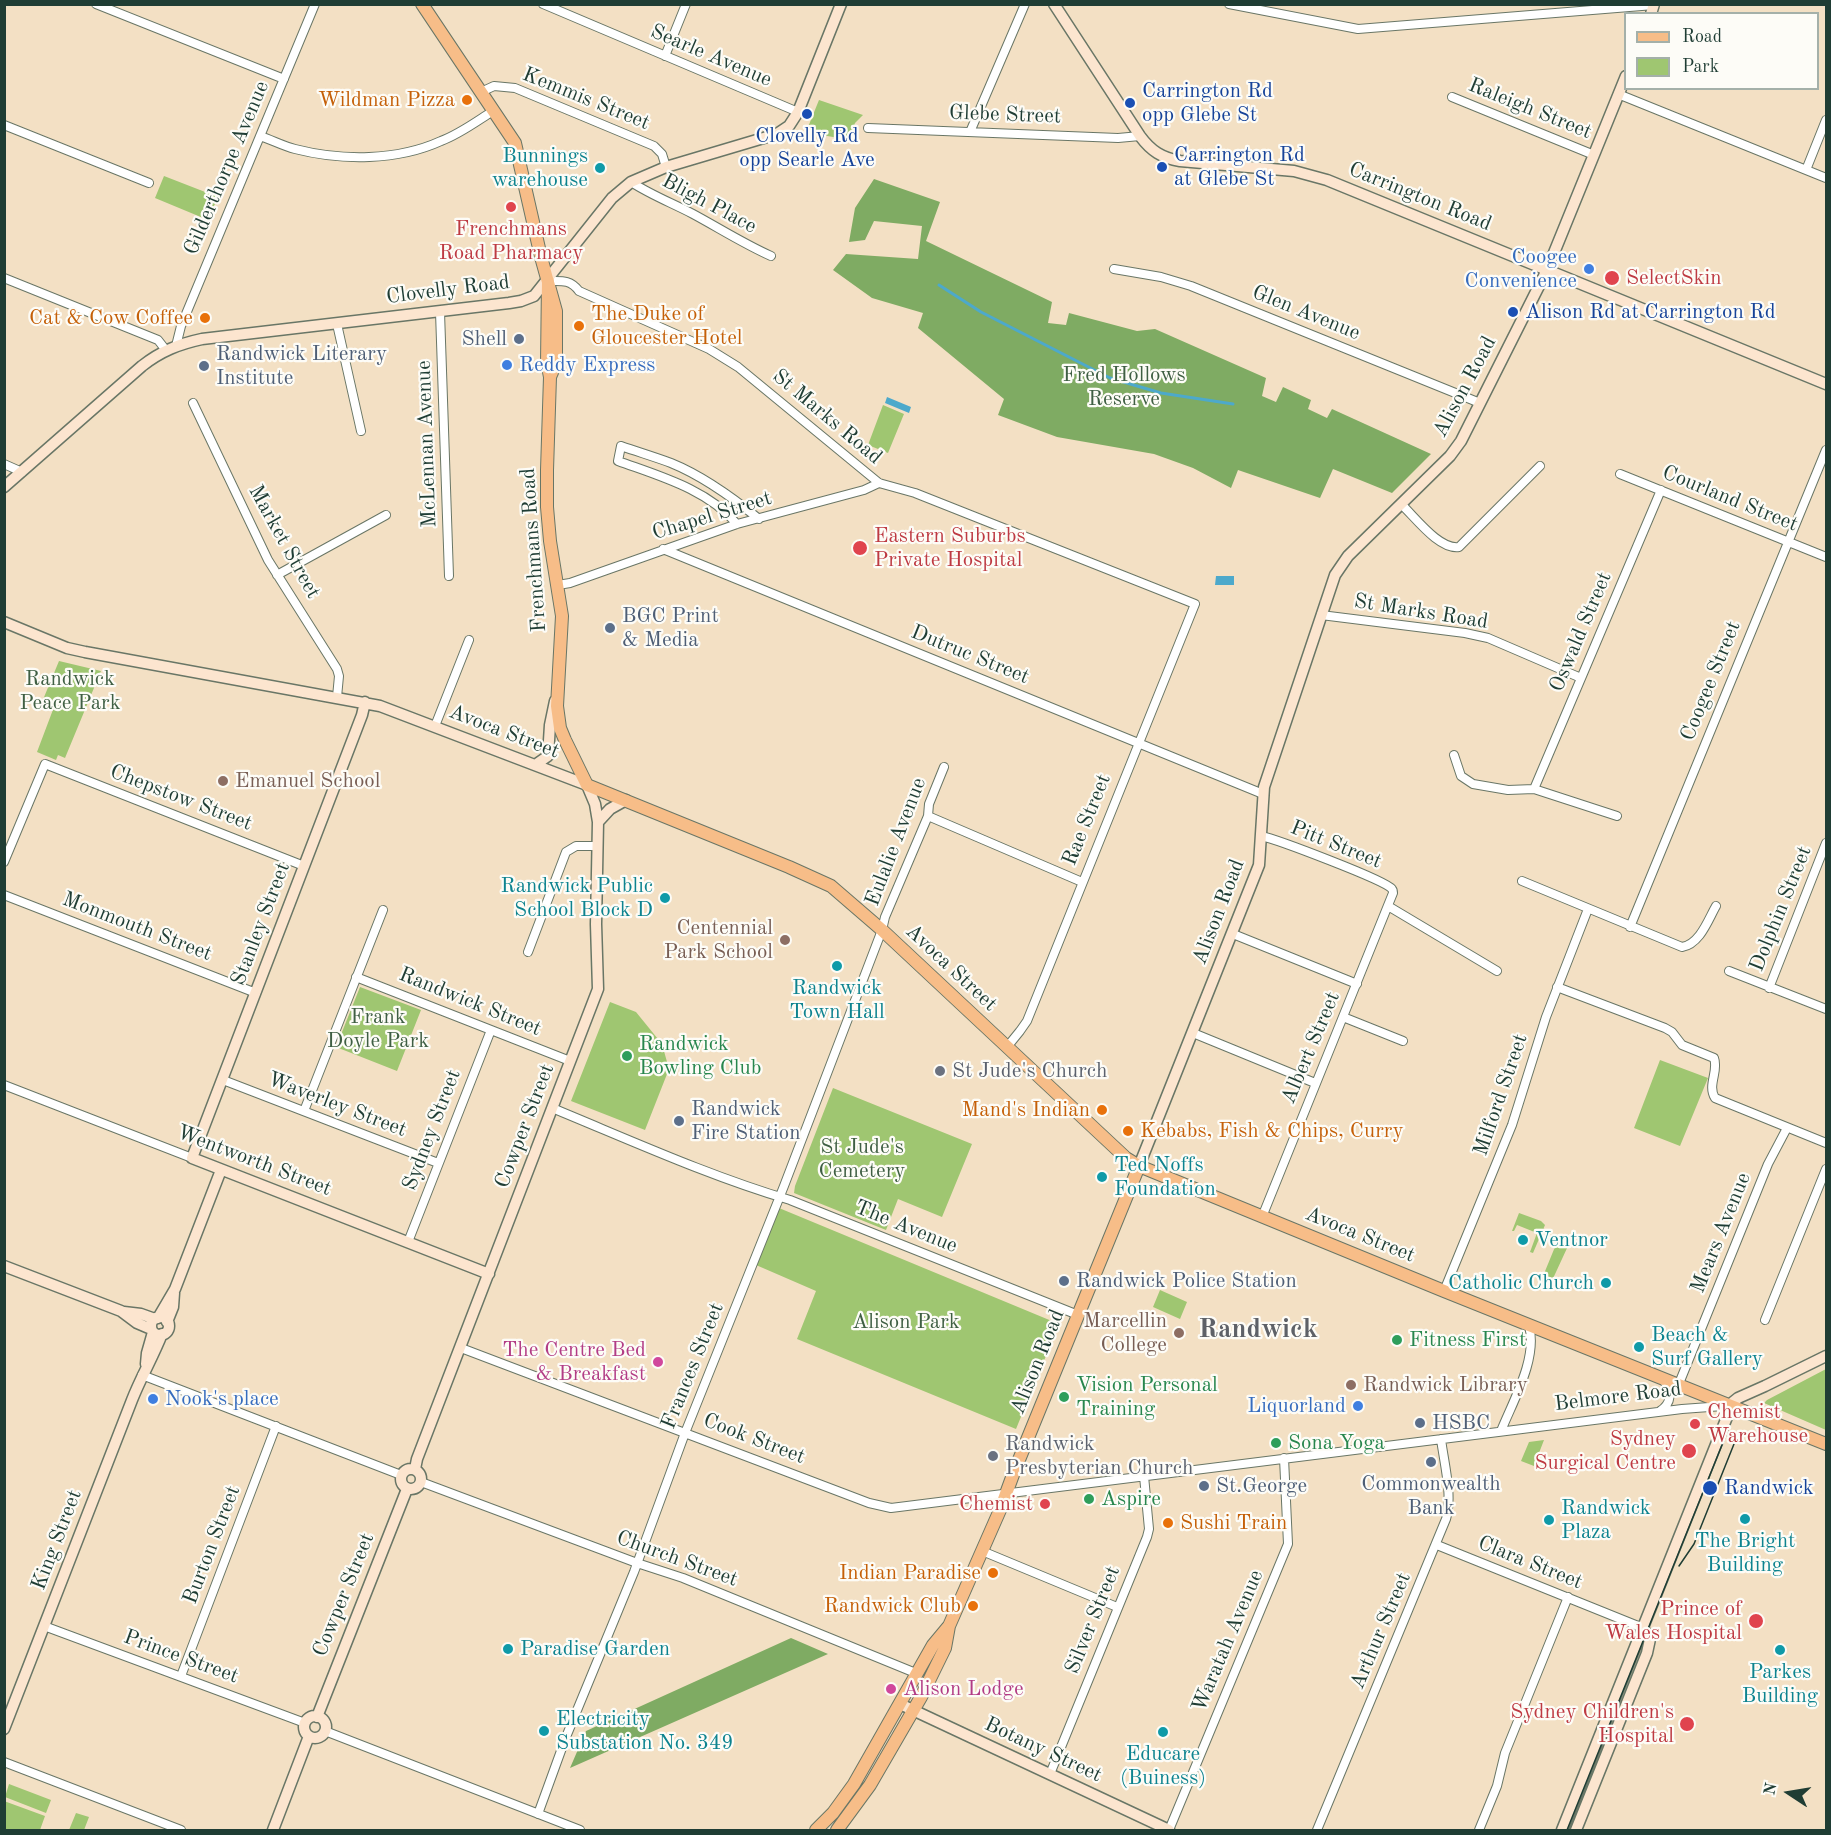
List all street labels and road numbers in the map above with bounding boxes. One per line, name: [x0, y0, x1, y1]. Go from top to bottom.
street label: Searle Avenue: [646, 19, 776, 93]
street label: Kemmis Street: [519, 62, 653, 136]
street label: Raleigh Street: [1465, 73, 1595, 145]
street label: Gilderthorpe Avenue: [179, 77, 275, 259]
street label: Glebe Street: [948, 100, 1062, 130]
street label: Carrington Road: [1345, 157, 1495, 237]
street label: Bligh Place: [657, 169, 761, 239]
street label: Clovelly Road: [385, 270, 511, 310]
street label: Glen Avenue: [1248, 280, 1364, 346]
street label: Alison Road: [1428, 332, 1502, 442]
street label: McLennan Avenue: [411, 360, 443, 528]
street label: St Marks Road: [767, 364, 887, 470]
street label: Courland Street: [1658, 460, 1802, 538]
street label: Frenchmans Road: [516, 467, 552, 633]
street label: Market Street: [242, 481, 326, 603]
street label: Chapel Street: [649, 486, 775, 546]
street label: Oswald Street: [1544, 568, 1618, 696]
street label: St Marks Road: [1352, 589, 1490, 635]
street label: Coogee Street: [1676, 617, 1746, 745]
street label: Dutruc Street: [907, 620, 1033, 690]
street label: Avoca Street: [445, 699, 563, 765]
street label: Chepstow Street: [106, 759, 256, 837]
street label: Rae Street: [1057, 770, 1117, 870]
street label: Eulalie Avenue: [860, 774, 932, 910]
street label: Pitt Street: [1287, 815, 1385, 875]
street label: Dolphin Street: [1744, 842, 1818, 976]
street label: Alison Road: [1187, 856, 1251, 968]
street label: Stanley Street: [226, 859, 296, 989]
street label: Monmouth Street: [59, 887, 215, 967]
street label: Avoca Street: [900, 919, 1002, 1017]
street label: Randwick Street: [395, 962, 545, 1042]
street label: Albert Street: [1276, 988, 1346, 1108]
street label: Milford Street: [1468, 1031, 1534, 1159]
street label: Cowper Street: [490, 1060, 560, 1192]
street label: Sydney Street: [397, 1066, 467, 1194]
street label: Waverley Street: [264, 1067, 410, 1143]
street label: Wentworth Street: [173, 1120, 335, 1202]
street label: Mears Avenue: [1685, 1169, 1757, 1297]
street label: The Avenue: [851, 1195, 961, 1259]
street label: Avoca Street: [1301, 1202, 1419, 1268]
street label: Frances Street: [656, 1299, 730, 1433]
street label: Alison Road: [1006, 1306, 1070, 1418]
street label: Belmore Road: [1553, 1377, 1683, 1417]
street label: Cook Street: [699, 1408, 809, 1470]
street label: Burton Street: [178, 1482, 246, 1608]
street label: King Street: [26, 1486, 88, 1594]
street label: Church Street: [613, 1525, 741, 1593]
street label: Cowper Street: [308, 1529, 380, 1661]
street label: Clara Street: [1474, 1531, 1586, 1595]
street label: Silver Street: [1060, 1562, 1126, 1678]
street label: Waratah Avenue: [1187, 1566, 1269, 1716]
street label: Arthur Street: [1345, 1569, 1417, 1693]
street label: Prince Street: [120, 1625, 242, 1689]
street label: Botany Street: [980, 1712, 1106, 1788]

